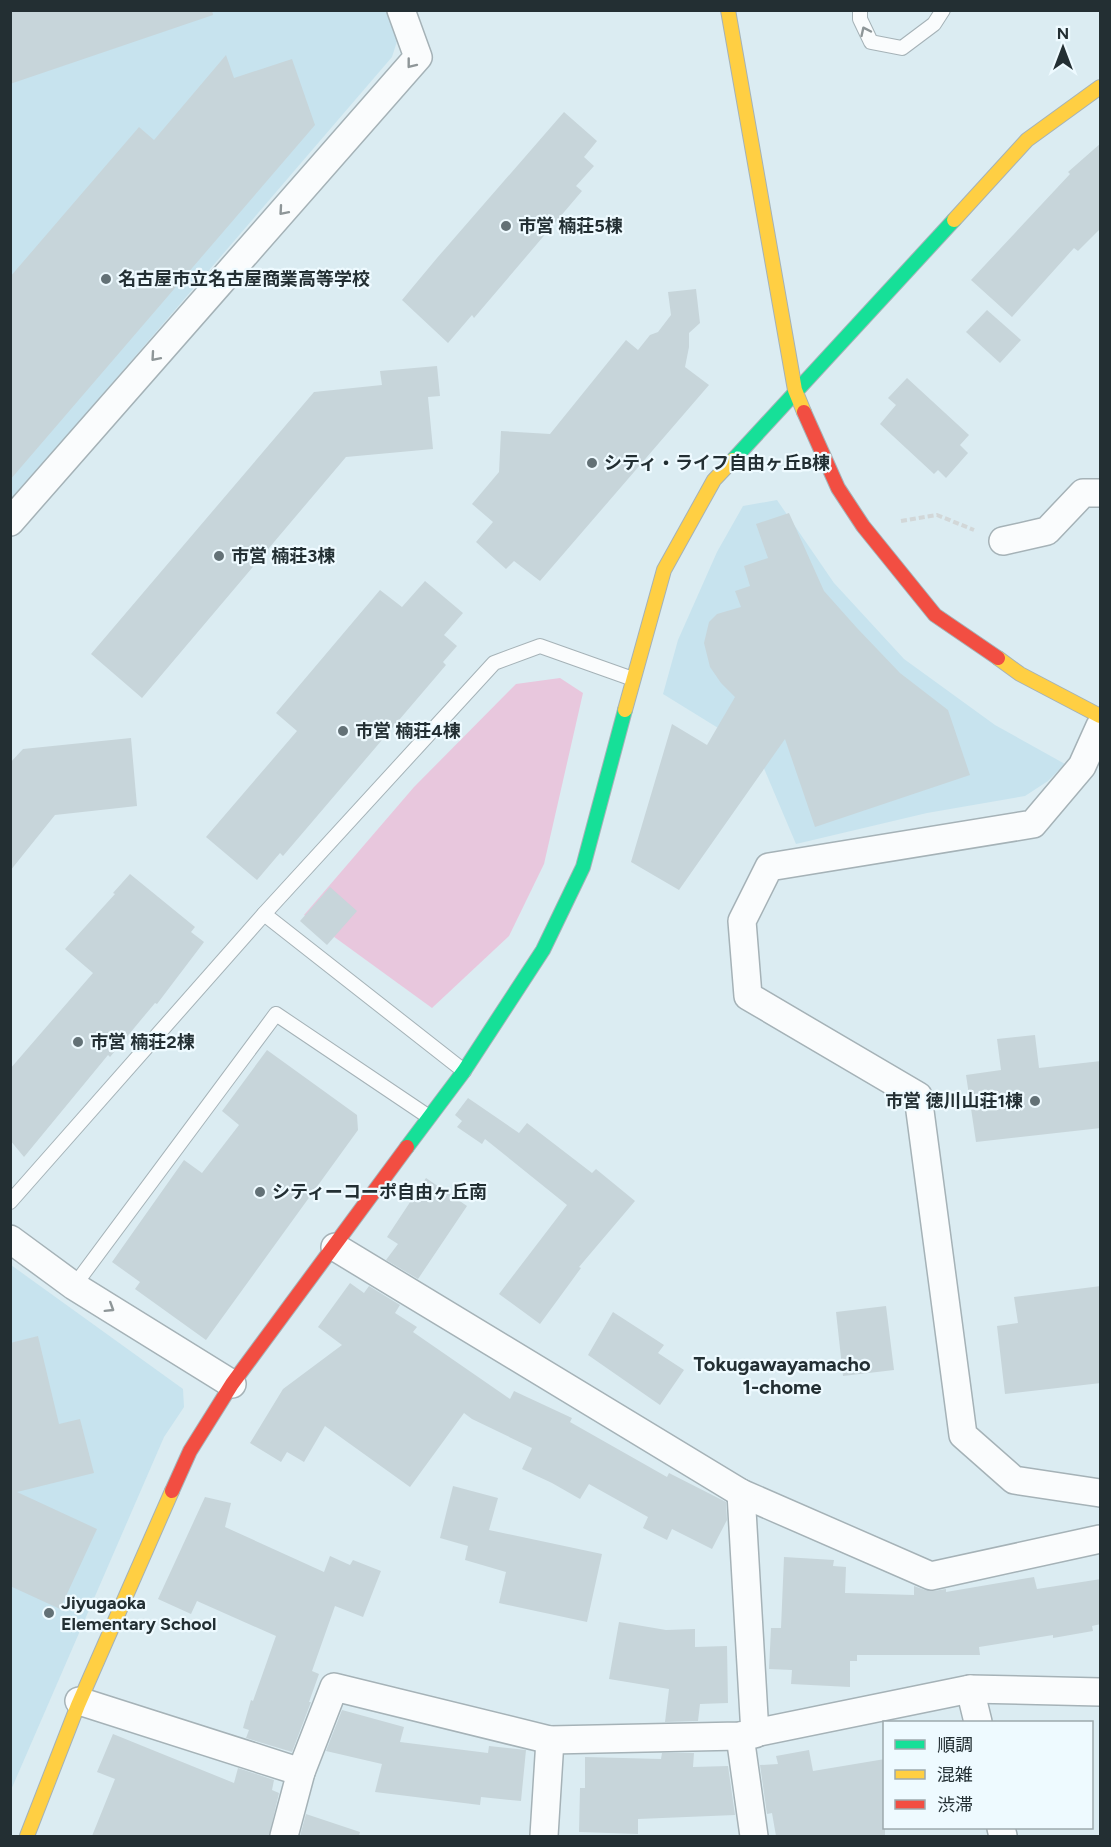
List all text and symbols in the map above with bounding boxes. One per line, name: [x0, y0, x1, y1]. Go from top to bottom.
north arrow: [1033, 18, 1093, 78]
text: N: [1057, 24, 1069, 43]
one-way arrow: [861, 26, 873, 37]
one-way arrow: [407, 57, 418, 68]
one-way arrow: [279, 204, 290, 214]
place label: 市営 楠荘5棟: [518, 215, 623, 237]
marker: 市営 楠荘5棟: [499, 219, 513, 233]
place label: 名古屋市立名古屋商業高等学校: [118, 268, 370, 290]
marker: 名古屋市立名古屋商業高等学校: [99, 272, 113, 286]
one-way arrow: [151, 350, 162, 361]
place label: シティ・ライフ自由ヶ丘B棟: [604, 452, 830, 474]
marker: シティ・ライフ自由ヶ丘B棟: [585, 456, 599, 470]
place label: 市営 楠荘3棟: [231, 545, 335, 567]
marker: 市営 楠荘3棟: [212, 549, 226, 563]
place label: 市営 楠荘4棟: [355, 720, 461, 742]
marker: 市営 楠荘4棟: [336, 724, 350, 738]
place label: 市営 楠荘2棟: [90, 1031, 195, 1053]
marker: 市営 楠荘2棟: [71, 1035, 85, 1049]
place label: 市営 徳川山荘1棟: [885, 1090, 1023, 1112]
marker: 市営 徳川山荘1棟: [1028, 1094, 1042, 1108]
place label: シティーコーポ自由ヶ丘南: [272, 1181, 487, 1203]
marker: シティーコーポ自由ヶ丘南: [253, 1185, 267, 1199]
one-way arrow: [104, 1301, 114, 1313]
district label: Tokugawayamacho 1-chome: [693, 1352, 871, 1399]
place label: Jiyugaoka Elementary School: [61, 1592, 216, 1635]
marker: Jiyugaoka Elementary School: [42, 1606, 56, 1620]
legend: [883, 1721, 1093, 1829]
text: 順調: [937, 1734, 973, 1756]
text: 混雑: [937, 1764, 973, 1786]
text: 渋滞: [937, 1794, 973, 1816]

